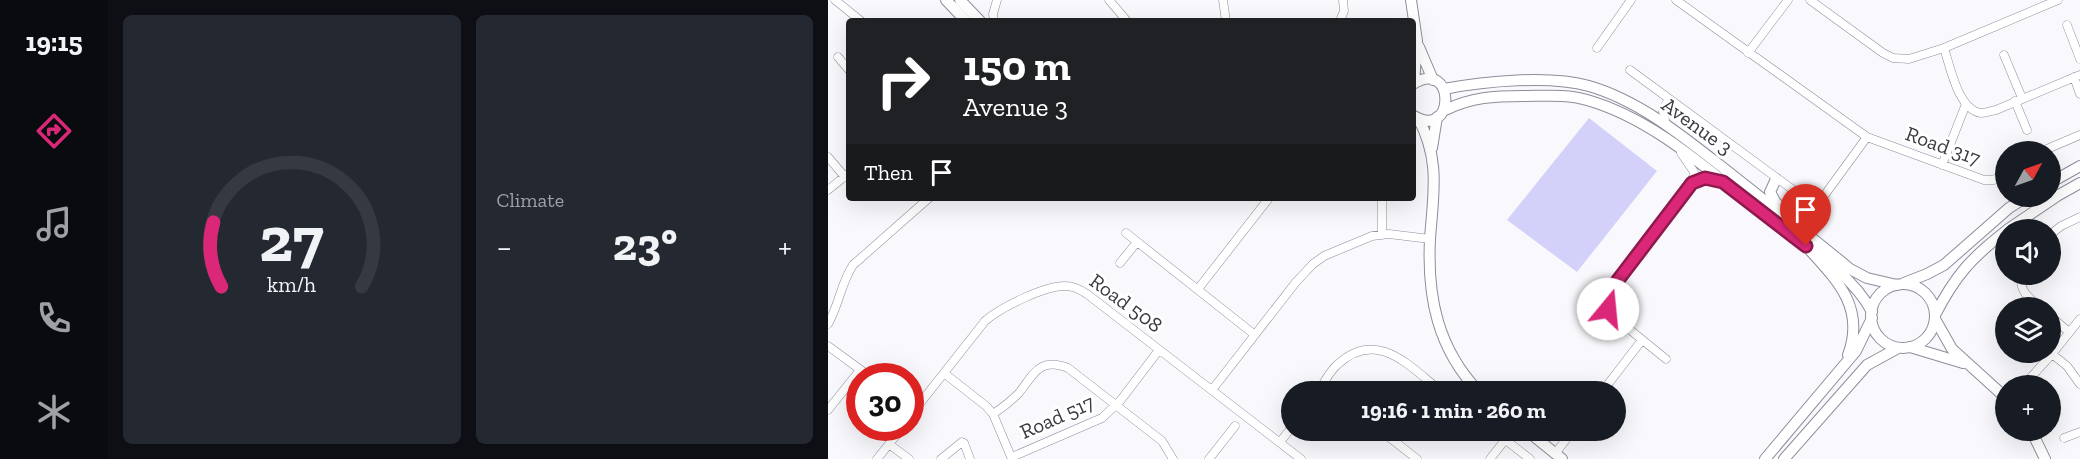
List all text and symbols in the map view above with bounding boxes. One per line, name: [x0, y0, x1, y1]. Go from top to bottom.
text: 19:15: [25, 26, 83, 58]
text: 150 m: [963, 40, 1071, 91]
icon: right: [864, 42, 942, 120]
text: Avenue 3: [963, 91, 1068, 123]
street label: Avenue 3: [1657, 92, 1738, 160]
icon: directions: [33, 110, 75, 152]
street label: Road 317: [1902, 120, 1984, 171]
north arrow: [1995, 141, 2061, 207]
map controls: [1995, 141, 2061, 441]
icon: arrive: [925, 156, 958, 189]
text: Then: [864, 159, 913, 186]
pin: [1780, 184, 1831, 246]
text: Climate: [497, 188, 564, 212]
icon: arrive: [1789, 193, 1822, 226]
text: 27: [260, 202, 324, 277]
icon: music: [33, 203, 75, 245]
text: 23°: [613, 218, 677, 272]
button: sound: [1995, 219, 2061, 285]
text: −: [497, 227, 512, 266]
text: +: [778, 227, 792, 266]
street label: Road 508: [1085, 268, 1168, 337]
text: km/h: [267, 272, 316, 297]
position arrow: [1576, 277, 1640, 341]
icon: phone: [33, 297, 75, 339]
button: layers: [1995, 297, 2061, 363]
speed limit sign: 30: [846, 363, 924, 441]
button: +: [1995, 375, 2061, 441]
street label: Road 517: [1016, 389, 1098, 444]
icon: climate: [33, 391, 75, 433]
text: 19:16 · 1 min · 260 m: [1361, 397, 1546, 424]

